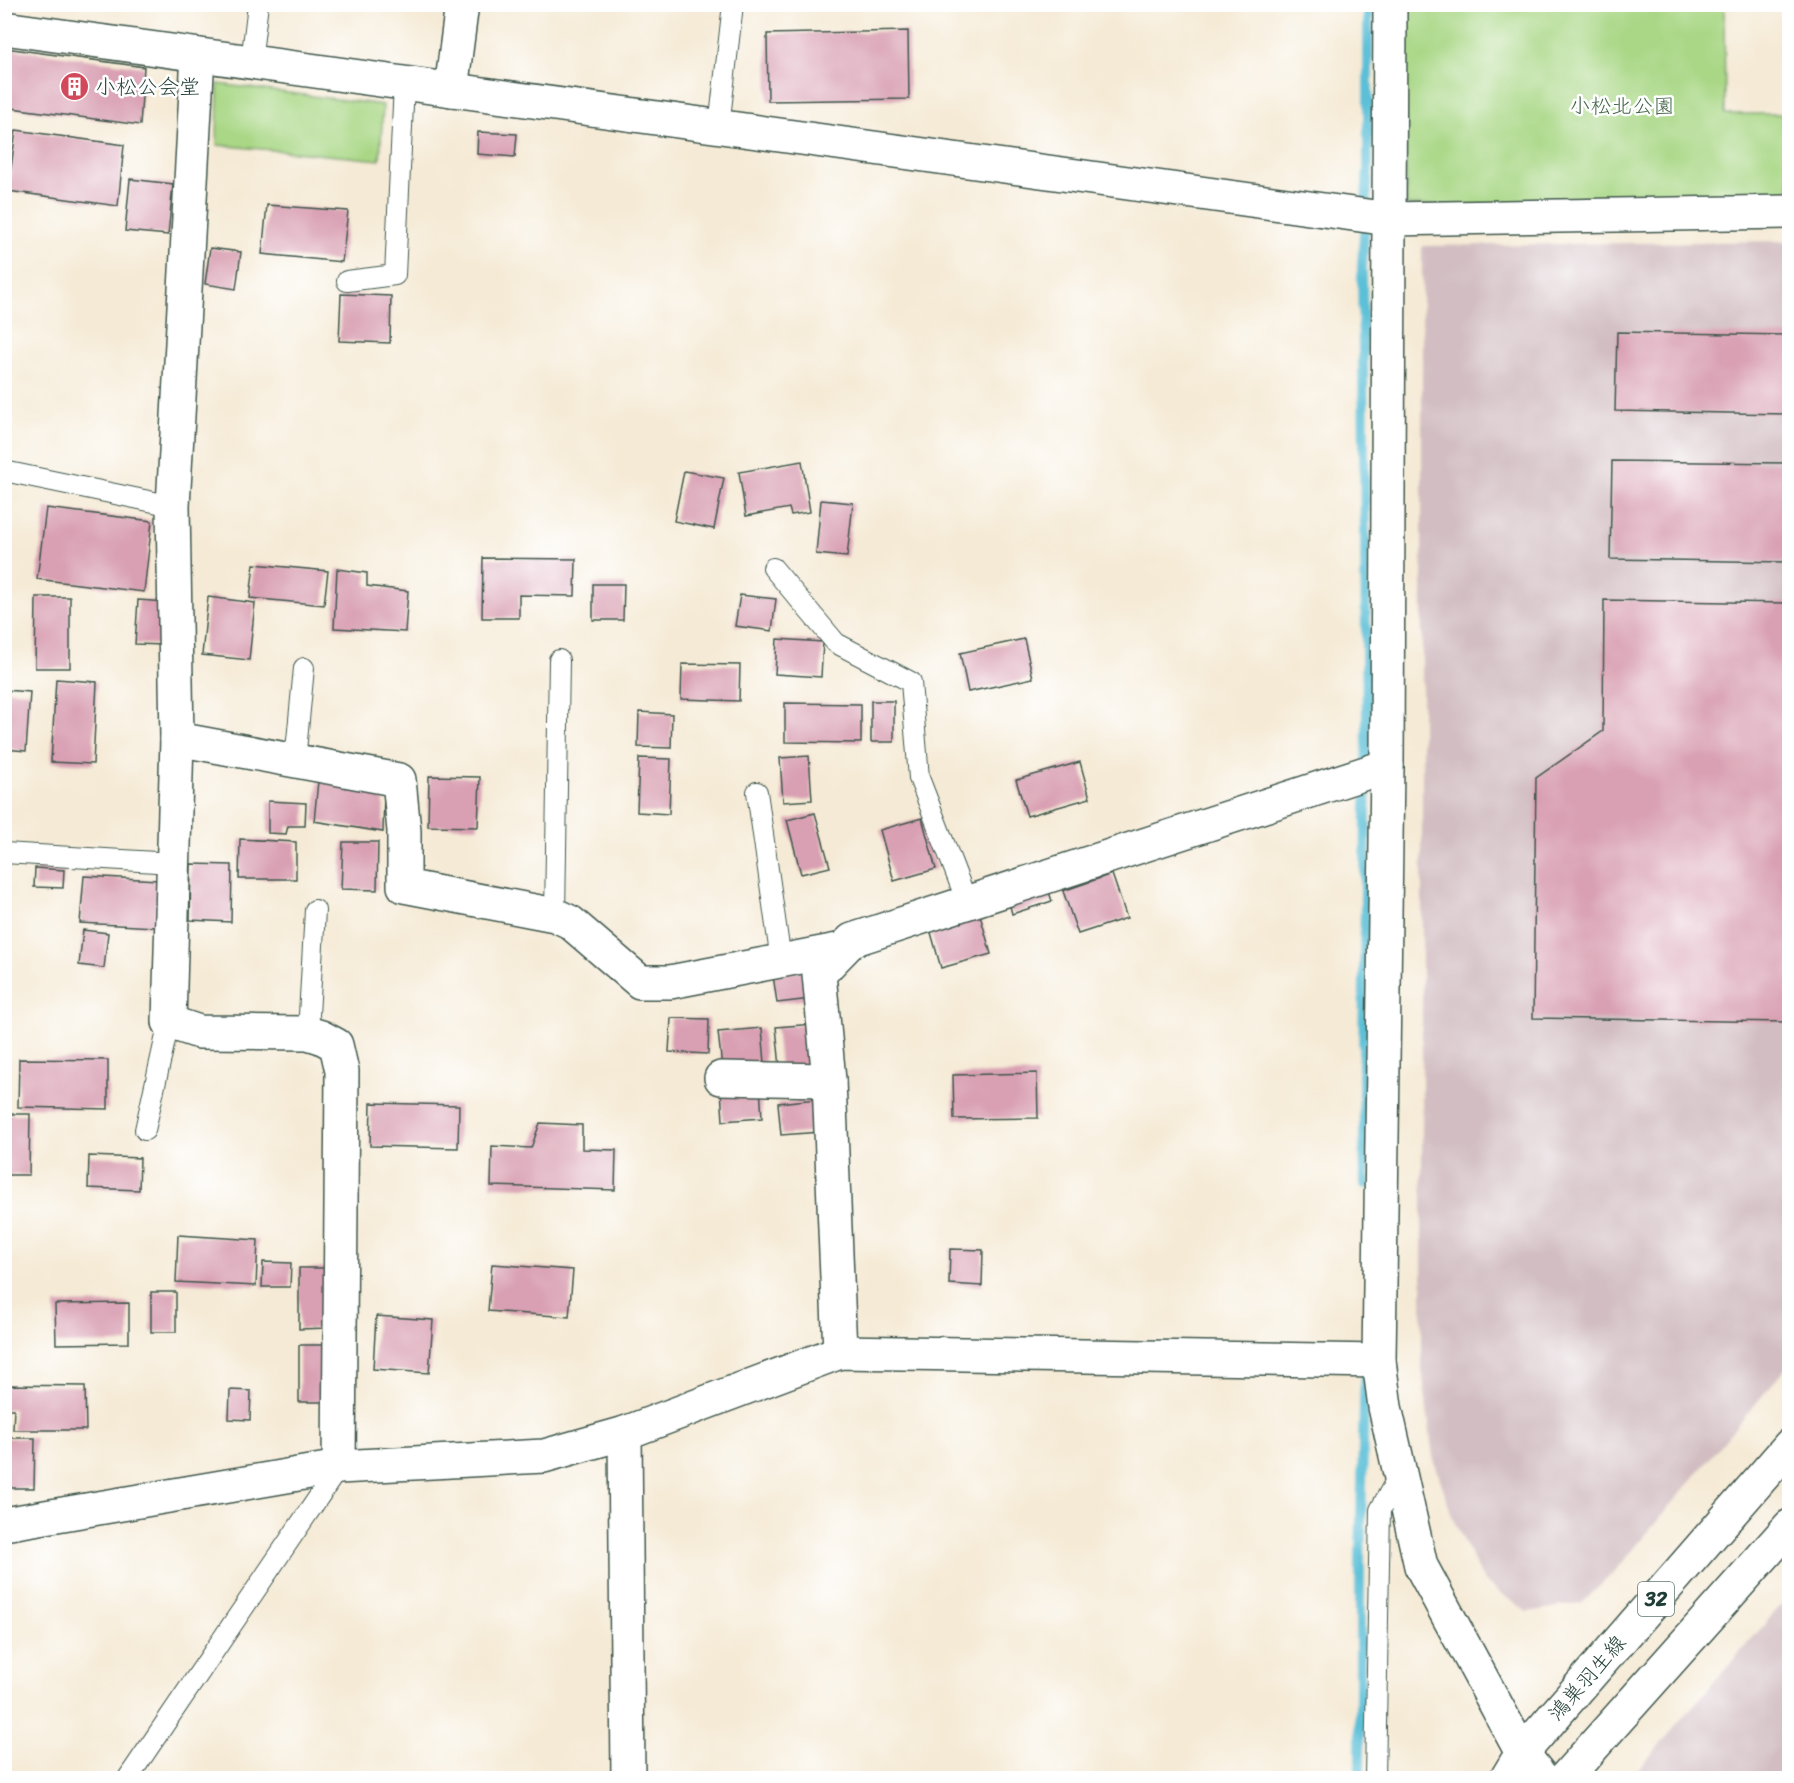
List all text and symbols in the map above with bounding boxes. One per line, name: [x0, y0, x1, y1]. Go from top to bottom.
place label: 小松公会堂: [95, 68, 200, 106]
building icon: 小松公会堂: [58, 71, 90, 103]
park label: 小松北公園: [1570, 87, 1675, 125]
road number: 32: [1638, 1582, 1674, 1616]
street label: 鴻巣羽生線: [1538, 1626, 1636, 1730]

